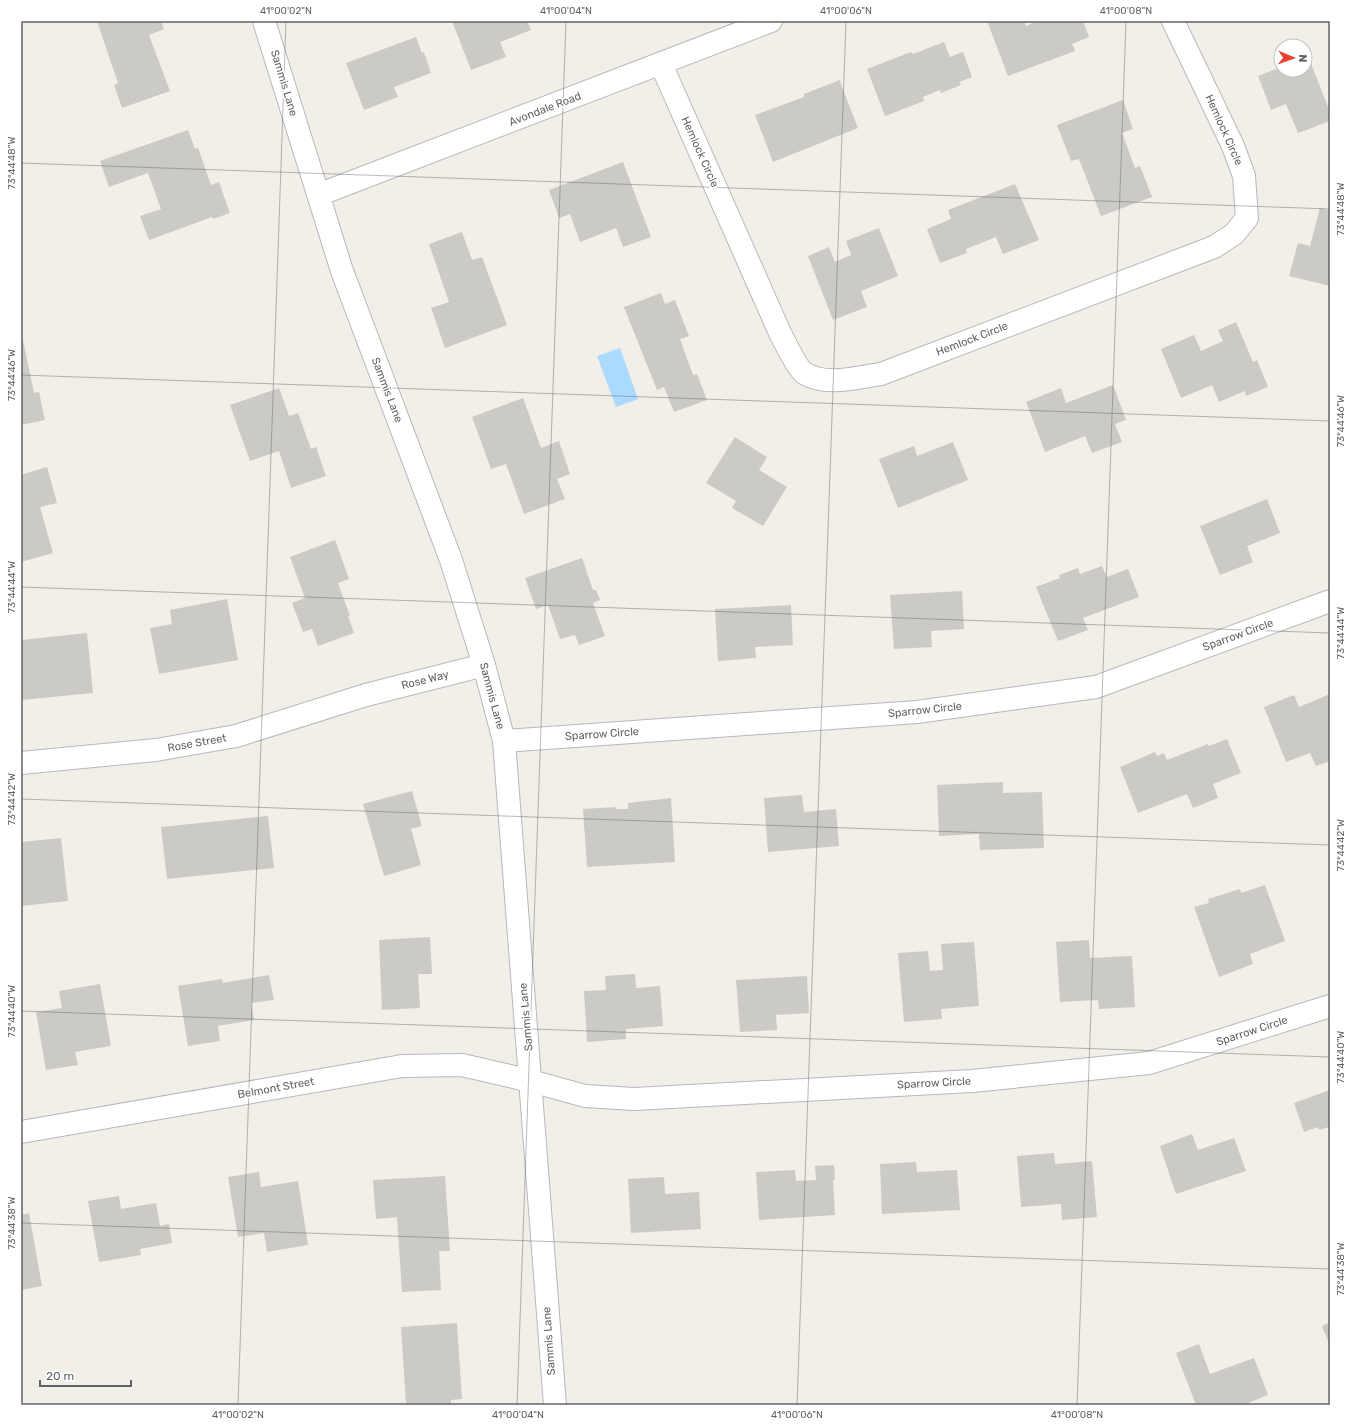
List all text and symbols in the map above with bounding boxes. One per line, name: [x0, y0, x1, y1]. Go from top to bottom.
text: 41°00'02"N: [260, 5, 312, 17]
text: 41°00'04"N: [540, 5, 592, 17]
text: 41°00'06"N: [820, 5, 872, 17]
text: 41°00'08"N: [1100, 5, 1152, 17]
north arrow: [1273, 38, 1313, 78]
street label: Sammis Lane: [268, 48, 300, 118]
text: N: [1296, 54, 1309, 63]
street label: Avondale Road: [507, 89, 583, 129]
street label: Hemlock Circle: [1203, 93, 1245, 167]
street label: Hemlock Circle: [679, 115, 721, 189]
text: 73°44'48"W: [6, 137, 18, 189]
text: 73°44'48"W: [1335, 183, 1347, 235]
street label: Hemlock Circle: [934, 319, 1010, 359]
text: 73°44'46"W: [6, 349, 18, 401]
street label: Sammis Lane: [369, 356, 405, 424]
text: 73°44'46"W: [1335, 395, 1347, 447]
text: 73°44'44"W: [6, 561, 18, 613]
text: 73°44'44"W: [1335, 607, 1347, 659]
street label: Sparrow Circle: [1201, 616, 1275, 654]
street label: Sammis Lane: [477, 661, 507, 731]
street label: Rose Way: [400, 668, 450, 692]
street label: Sparrow Circle: [887, 700, 963, 720]
street label: Sparrow Circle: [565, 725, 639, 743]
street label: Rose Street: [166, 731, 228, 755]
text: 73°44'42"W: [6, 773, 18, 825]
text: 73°44'42"W: [1335, 819, 1347, 871]
street label: Sammis Lane: [517, 982, 535, 1052]
text: 73°44'40"W: [6, 985, 18, 1037]
street label: Sparrow Circle: [1215, 1013, 1289, 1049]
text: 73°44'40"W: [1335, 1031, 1347, 1083]
street label: Belmont Street: [237, 1075, 316, 1101]
street label: Sparrow Circle: [897, 1075, 971, 1091]
text: 73°44'38"W: [6, 1196, 18, 1250]
text: 73°44'38"W: [1335, 1242, 1347, 1296]
street label: Sammis Lane: [540, 1306, 558, 1376]
scale bar: [40, 1362, 131, 1388]
text: 20 m: [46, 1369, 74, 1383]
text: 41°00'02"N: [212, 1409, 264, 1421]
text: 41°00'04"N: [492, 1409, 544, 1421]
text: 41°00'06"N: [771, 1409, 823, 1421]
text: 41°00'08"N: [1051, 1409, 1103, 1421]

